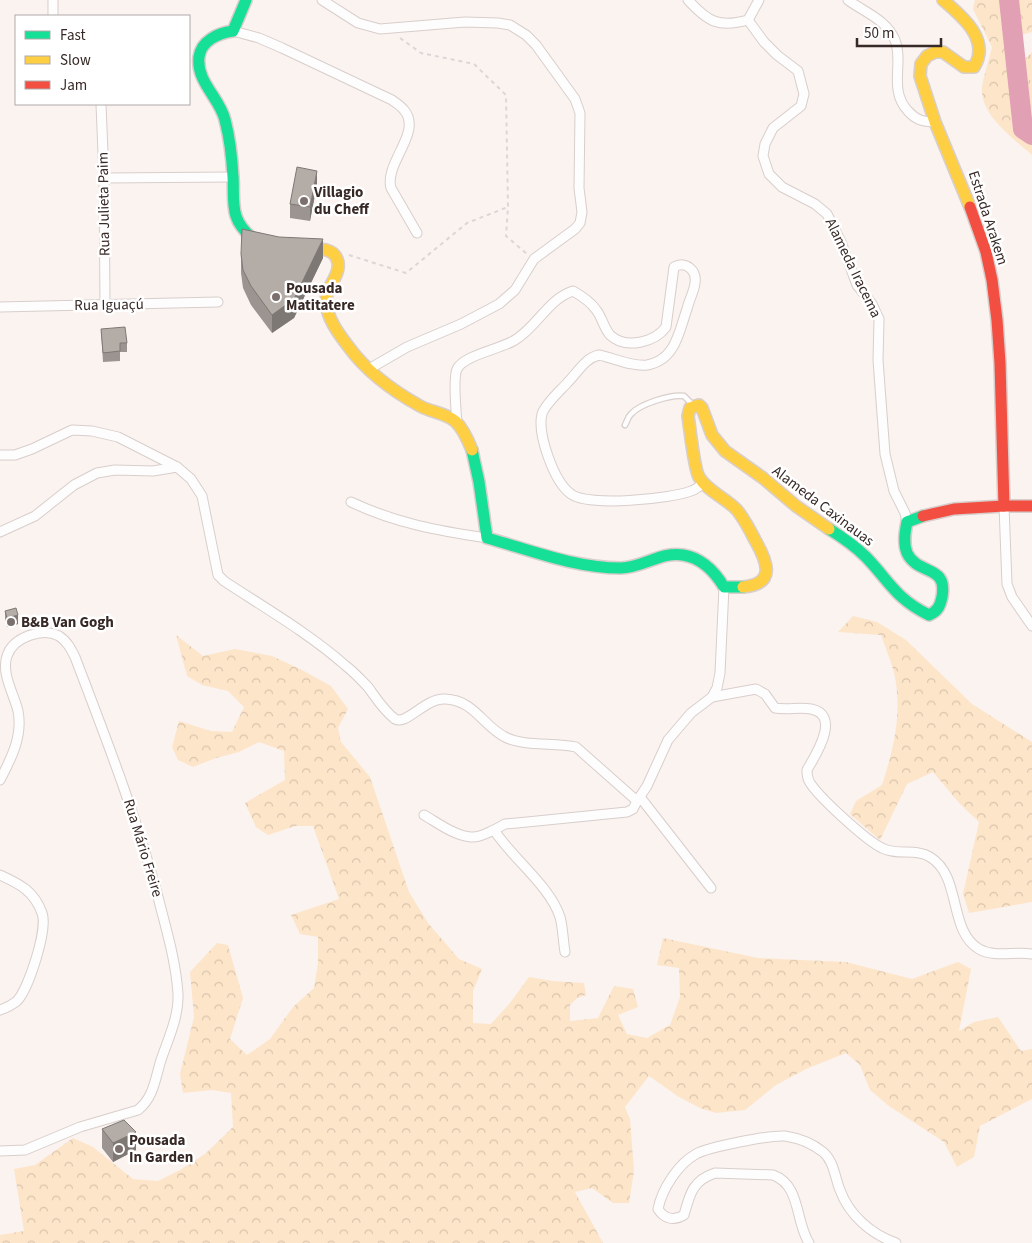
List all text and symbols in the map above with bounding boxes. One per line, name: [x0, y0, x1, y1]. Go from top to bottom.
legend: [15, 15, 190, 105]
scale bar: [857, 15, 941, 47]
text: 50 m: [864, 23, 894, 44]
text: Fast: [60, 25, 86, 46]
text: Slow: [60, 50, 91, 71]
text: Jam: [60, 75, 87, 96]
street label: Rua Julieta Paim: [93, 152, 115, 256]
street label: Estrada Arakem: [963, 168, 1013, 268]
place label: Villagio du Cheff: [313, 182, 370, 220]
marker: Villagio du Cheff: [298, 195, 310, 207]
street label: Alameda Iracema: [820, 215, 886, 321]
place label: Pousada Matitatere: [286, 278, 355, 316]
marker: Pousada Matitatere: [270, 291, 282, 303]
street label: Rua Iguaçú: [74, 294, 144, 316]
street label: Alameda Caxinauas: [768, 461, 878, 551]
place label: B&B Van Gogh: [21, 612, 114, 633]
marker: B&B Van Gogh: [5, 616, 17, 628]
street label: Rua Mário Freire: [118, 796, 168, 900]
place label: Pousada In Garden: [129, 1130, 193, 1168]
marker: Pousada In Garden: [113, 1143, 125, 1155]

